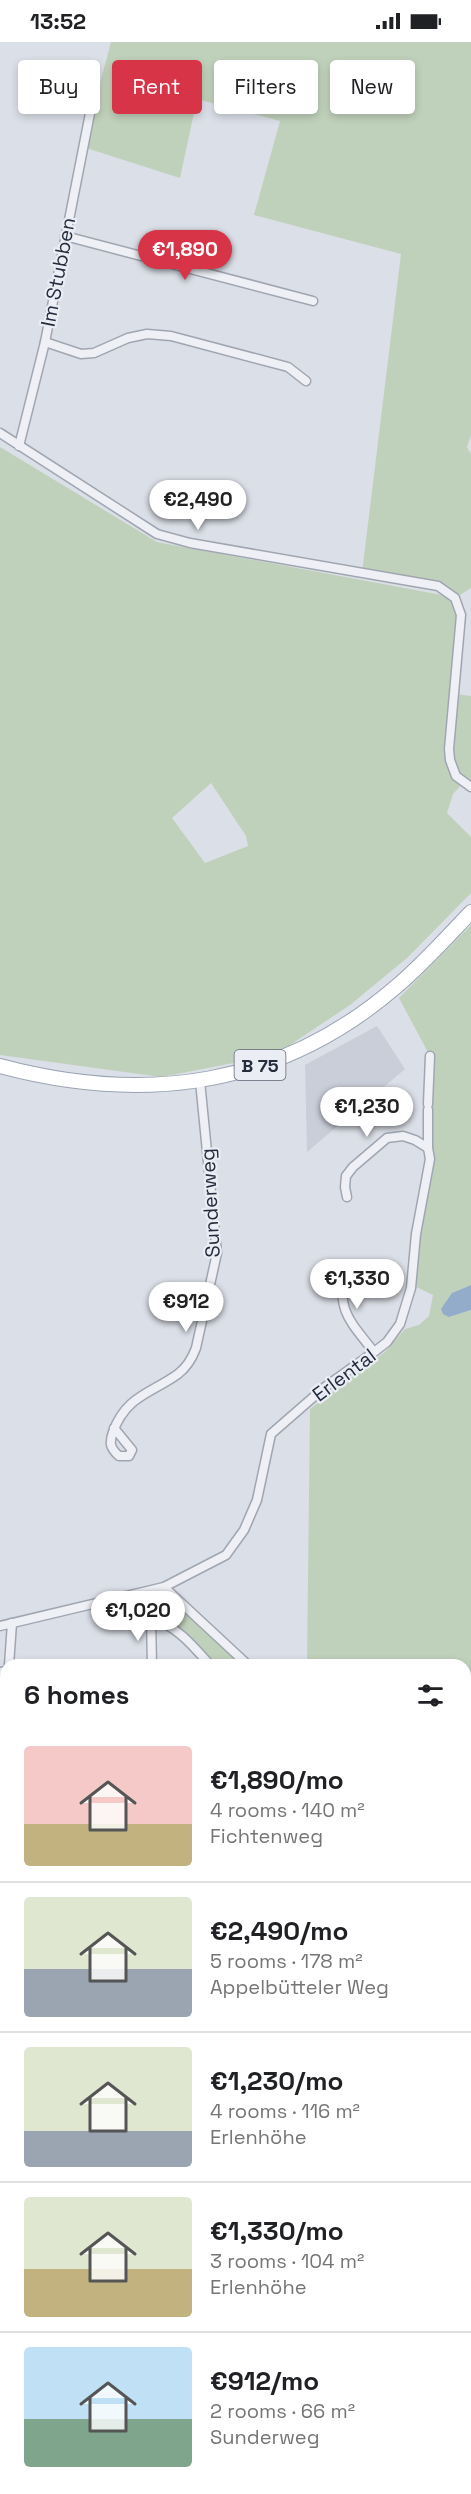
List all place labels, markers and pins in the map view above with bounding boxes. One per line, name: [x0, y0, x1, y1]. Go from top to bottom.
pin: €1,890: [136, 230, 234, 281]
pin: €2,490: [149, 480, 247, 531]
pin: €1,230: [318, 1087, 416, 1138]
pin: €1,330: [308, 1259, 406, 1310]
pin: €912: [150, 1282, 222, 1333]
pin: €1,020: [89, 1591, 187, 1642]

